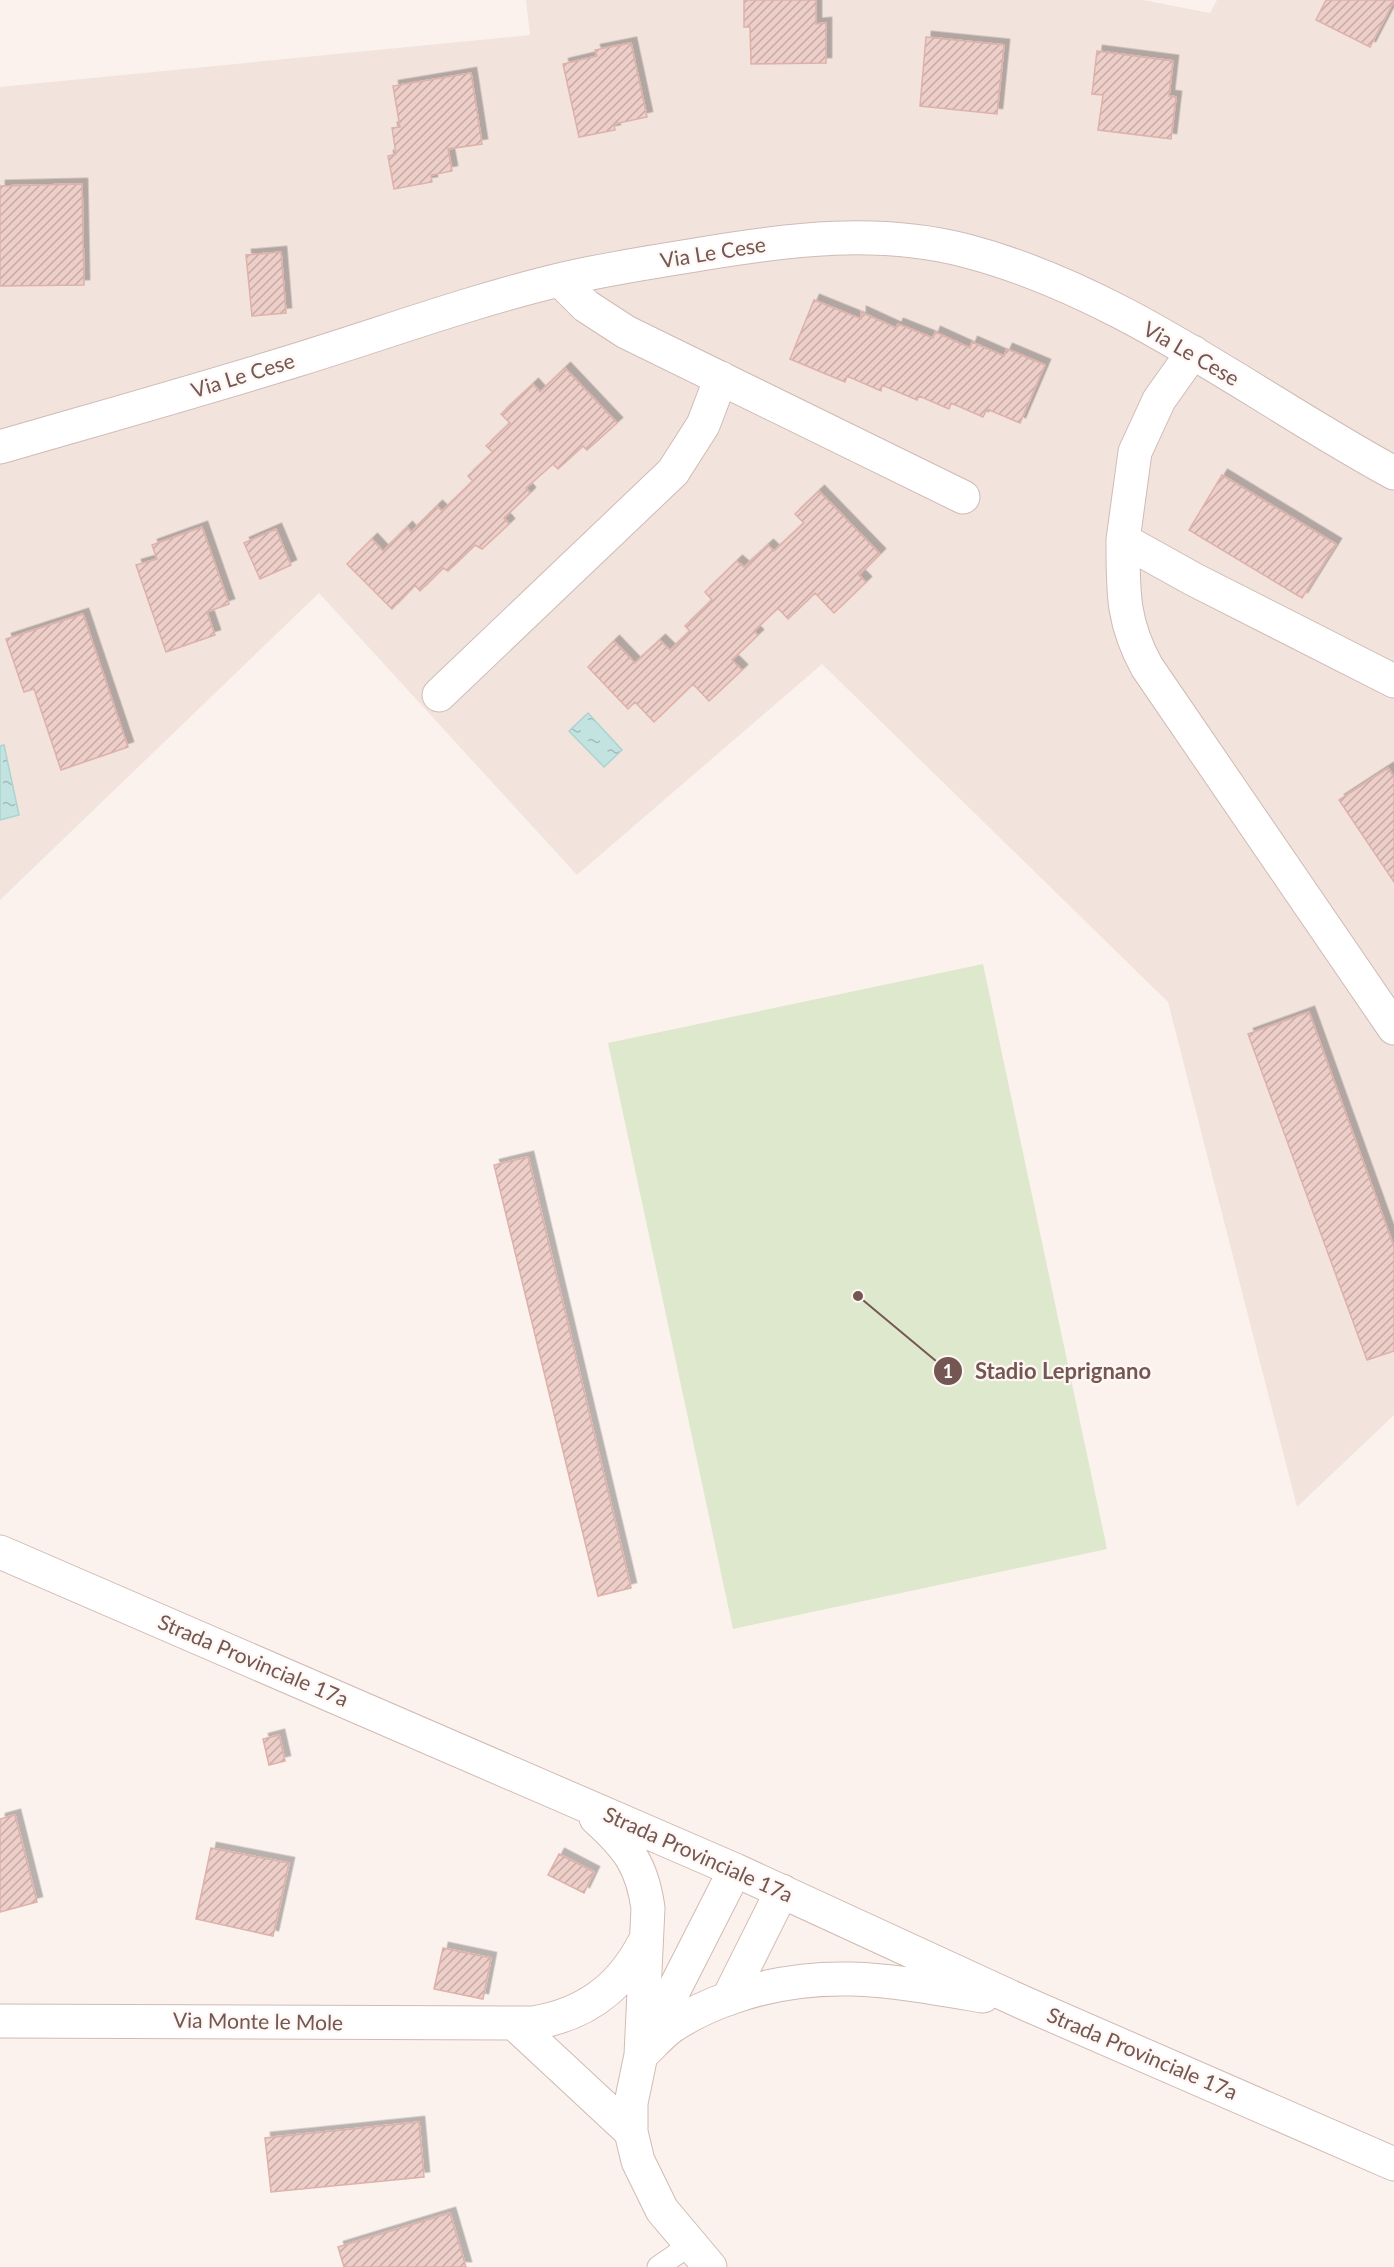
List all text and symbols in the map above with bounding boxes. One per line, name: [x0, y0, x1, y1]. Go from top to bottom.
street label: Via Le Cese: [658, 231, 767, 272]
street label: Via Le Cese: [1139, 315, 1244, 390]
street label: Via Le Cese: [188, 347, 297, 402]
callout: Stadio Leprignano: [933, 1351, 1163, 1391]
text: Stadio Leprignano: [975, 1357, 1151, 1384]
text: 1: [943, 1360, 953, 1382]
street label: Strada Provinciale 17a: [155, 1608, 353, 1711]
street label: Strada Provinciale 17a: [600, 1801, 797, 1907]
street label: Strada Provinciale 17a: [1044, 2001, 1242, 2104]
street label: Via Monte le Mole: [173, 2007, 343, 2034]

